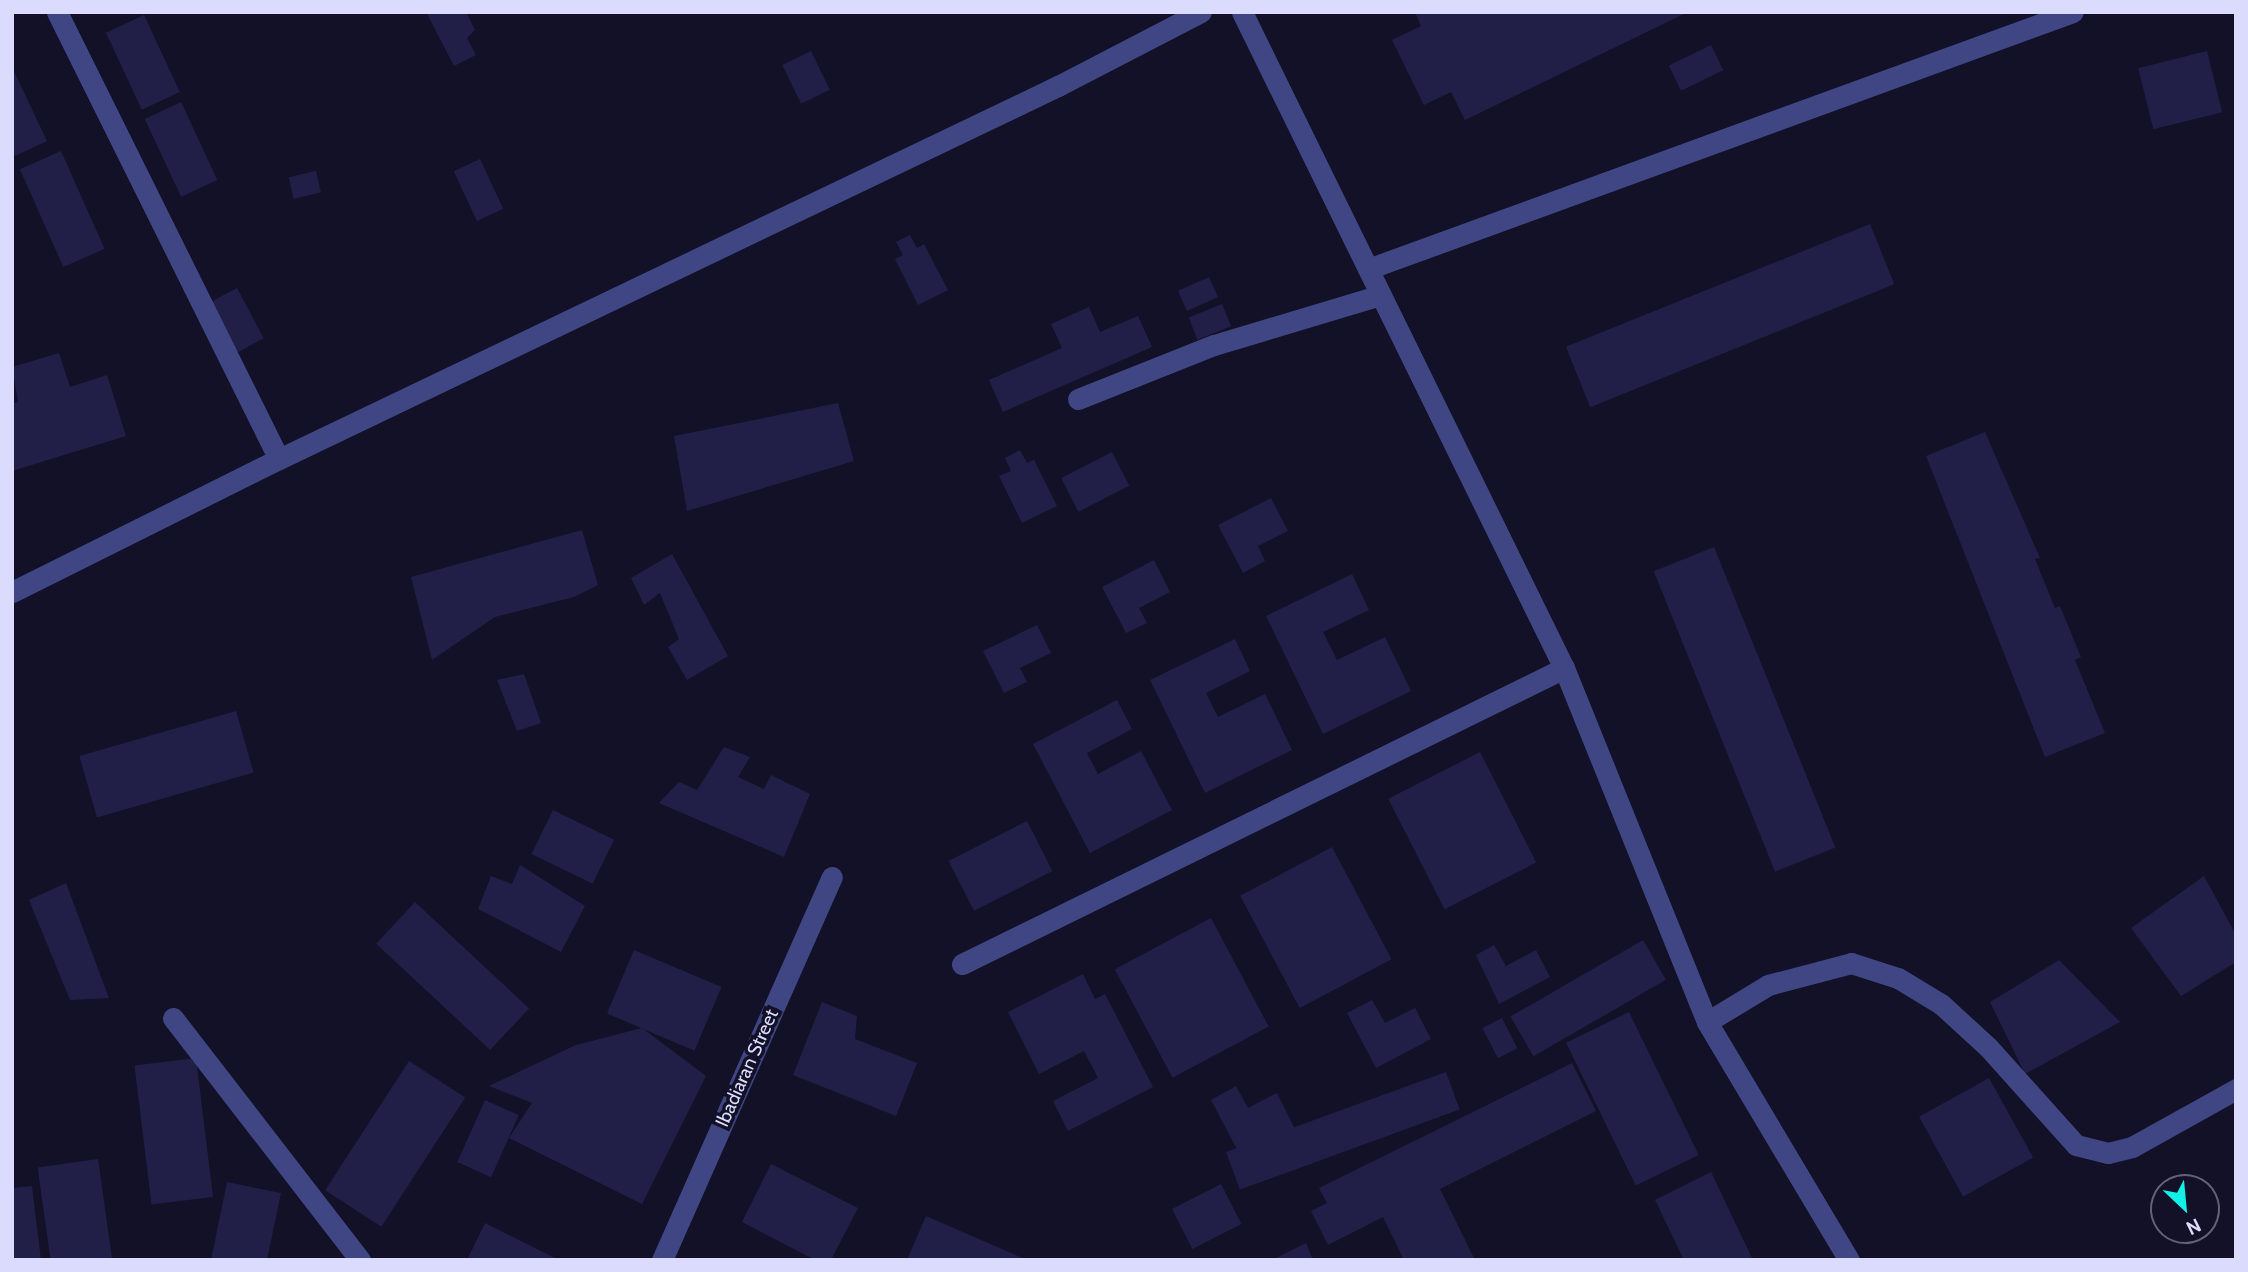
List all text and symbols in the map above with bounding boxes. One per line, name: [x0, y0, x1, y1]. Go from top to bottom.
street label: Ibadiaran Street: [711, 1005, 783, 1131]
north arrow: [2150, 1174, 2220, 1244]
text: N: [2182, 1213, 2205, 1240]

